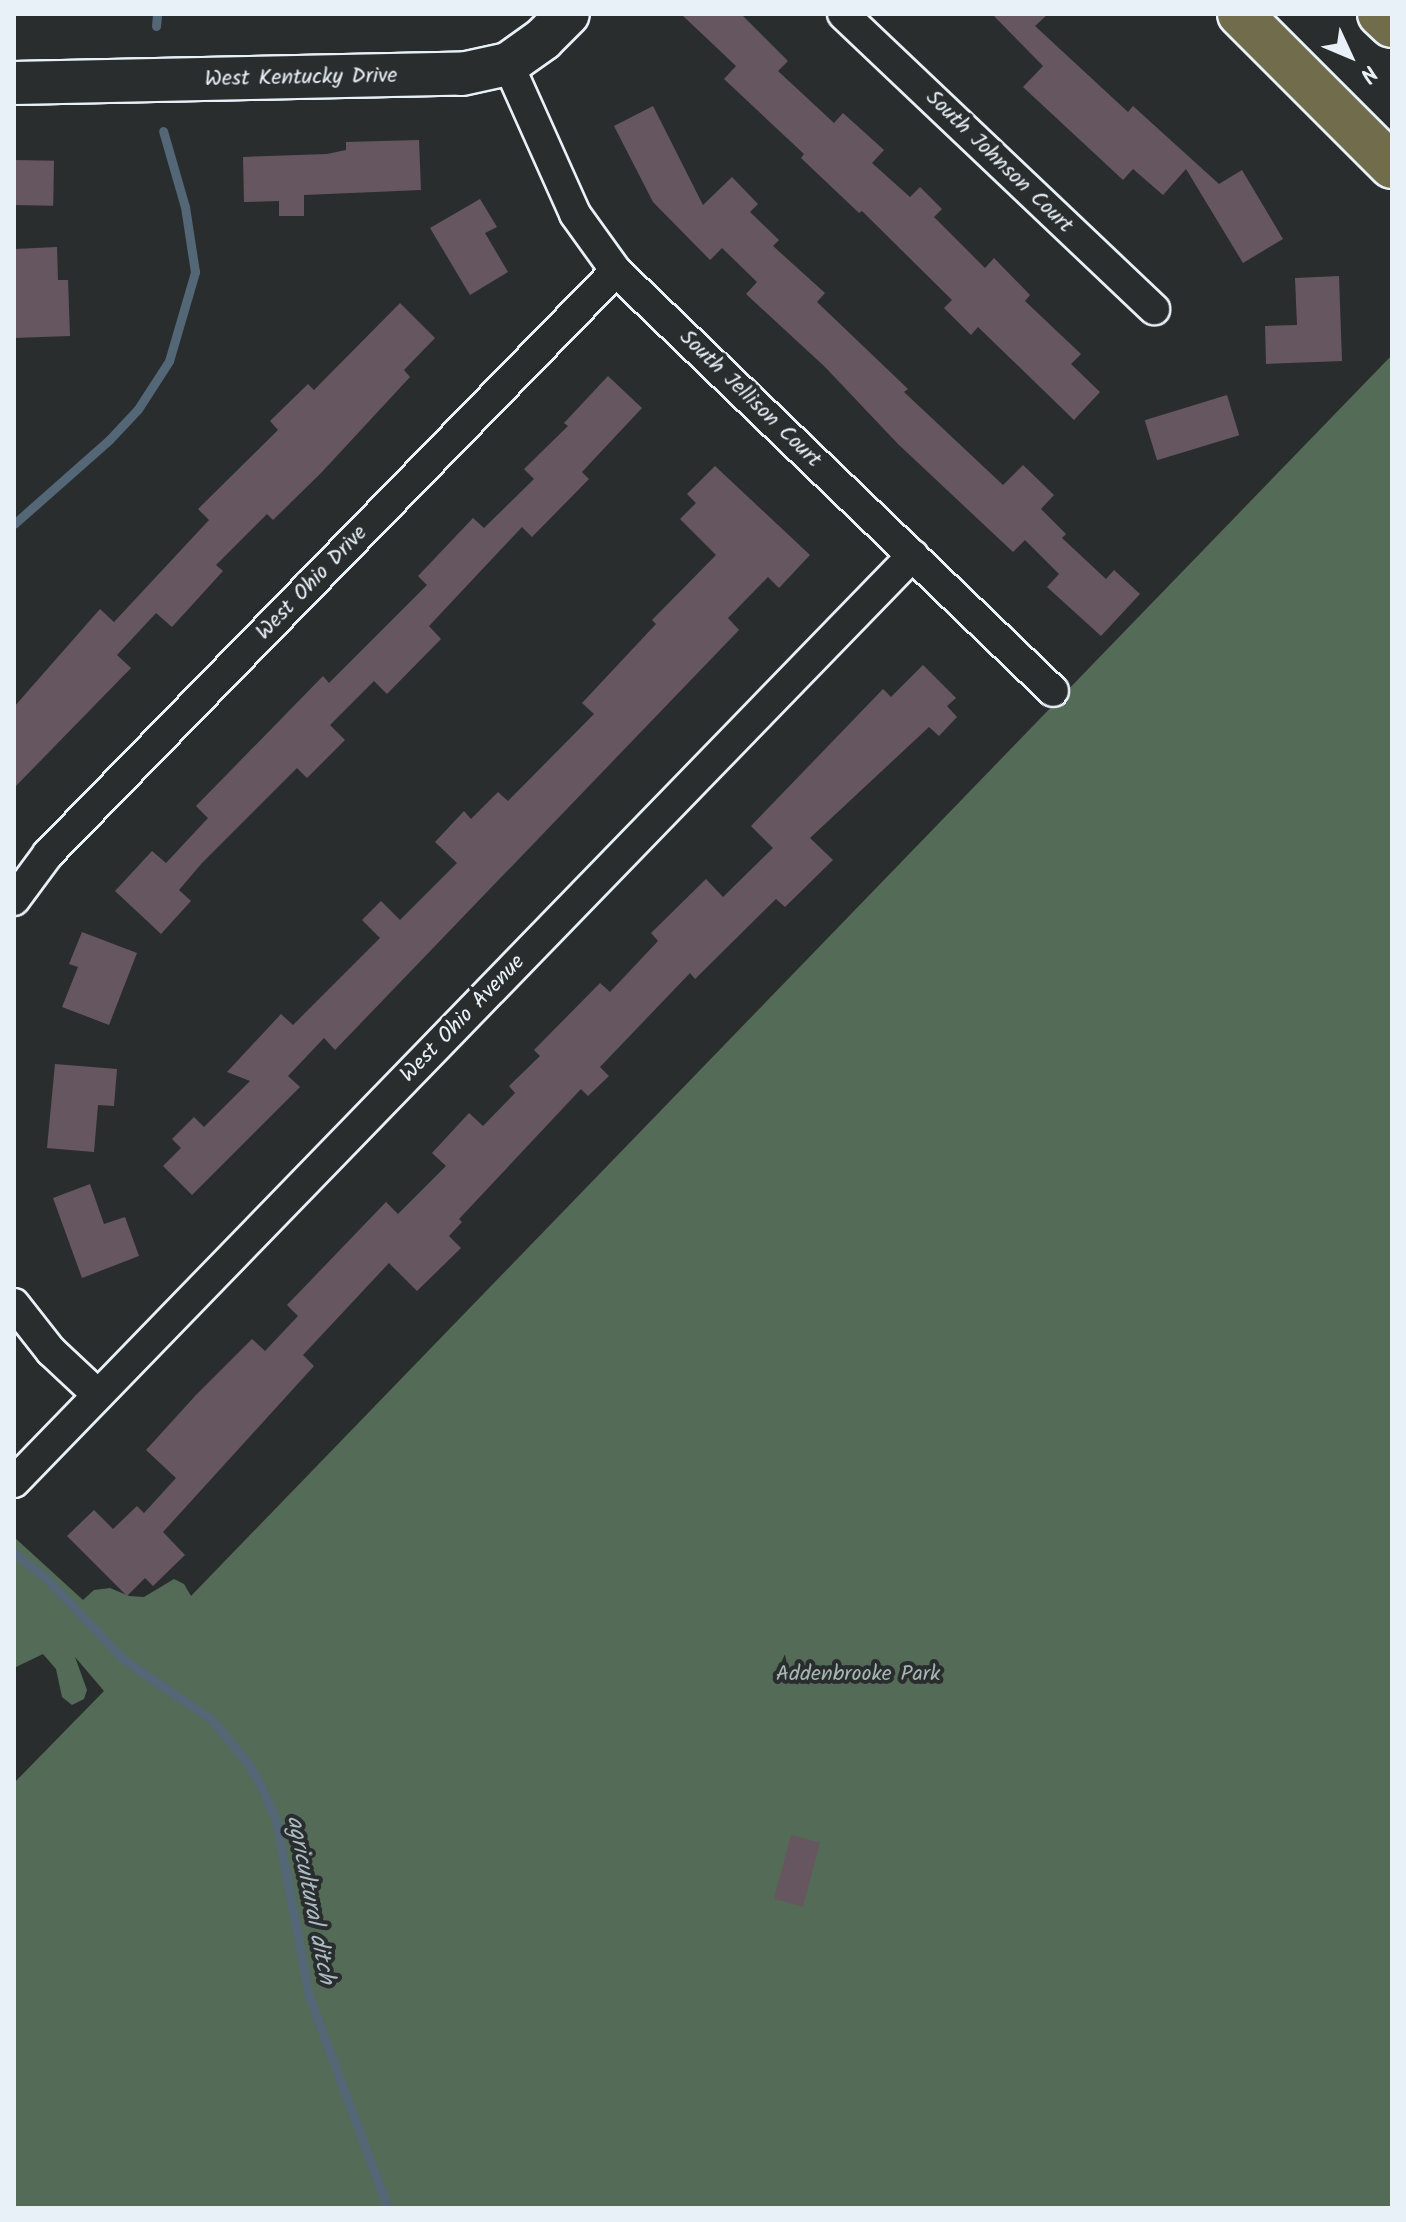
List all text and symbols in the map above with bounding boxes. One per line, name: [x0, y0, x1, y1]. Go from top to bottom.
north arrow: [1310, 16, 1390, 96]
text: N: [1350, 56, 1385, 90]
street label: West Kentucky Drive: [204, 63, 398, 93]
street label: South Johnson Court: [920, 85, 1078, 239]
street label: South Jellison Court: [674, 325, 826, 473]
street label: West Ohio Drive: [251, 520, 373, 646]
street label: West Ohio Avenue: [395, 949, 531, 1089]
park label: Addenbrooke Park: [776, 1662, 940, 1688]
water label: agricultural ditch: [280, 1814, 340, 1986]

